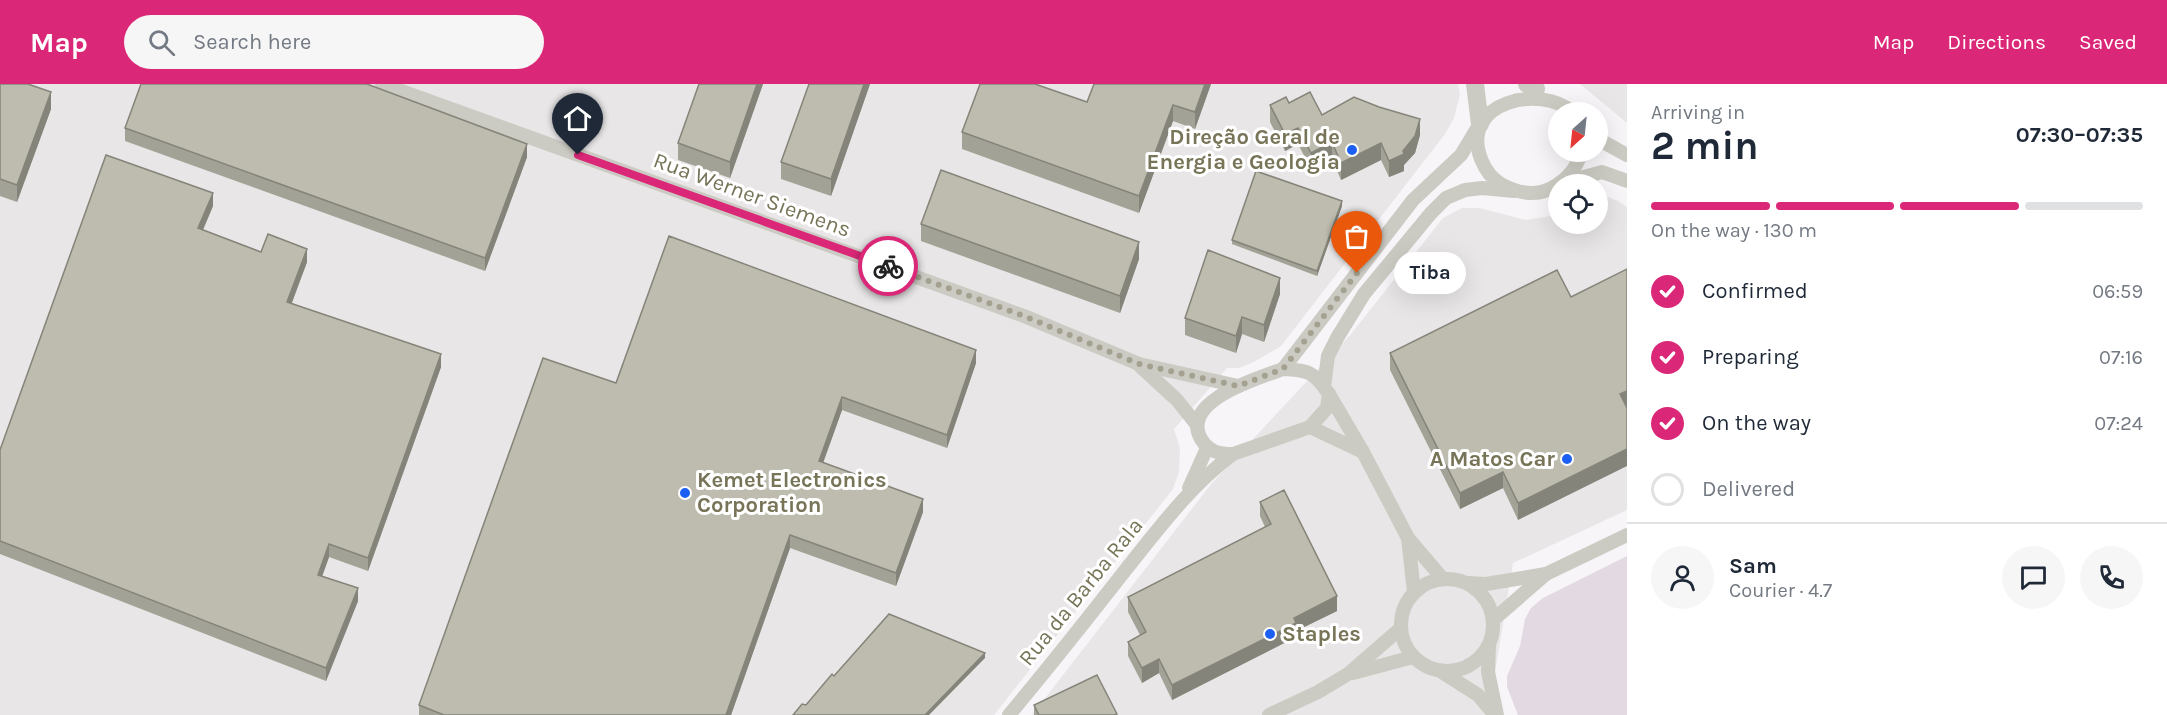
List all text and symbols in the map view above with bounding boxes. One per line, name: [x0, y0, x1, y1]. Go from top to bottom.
search box: [124, 15, 544, 69]
text: Map: [30, 26, 88, 59]
icon: search: [145, 26, 178, 59]
text: Search here: [193, 29, 311, 55]
text: Map: [1873, 30, 1914, 54]
text: Directions: [1947, 30, 2046, 54]
text: Saved: [2079, 30, 2137, 54]
pin: [552, 93, 603, 155]
text: Arriving in: [1651, 101, 1745, 124]
icon: home: [561, 102, 594, 135]
north arrow: [1548, 102, 1608, 162]
map controls: [1548, 102, 1608, 234]
text: 07:30–07:35: [2016, 122, 2143, 148]
text: 2 min: [1651, 123, 1759, 169]
place label: Direção Geral de Energia e Geologia: [1147, 124, 1340, 175]
marker: Direção Geral de Energia e Geologia: [1345, 143, 1359, 157]
street label: Rua Werner Siemens: [650, 147, 854, 243]
button: locate: [1548, 174, 1608, 234]
pin: [1331, 211, 1382, 273]
text: On the way · 130 m: [1651, 219, 1817, 242]
icon: bag: [1340, 220, 1373, 253]
courier: [858, 236, 918, 296]
icon: bike: [872, 250, 905, 283]
callout: Tiba: [1393, 252, 1465, 294]
text: Tiba: [1409, 261, 1451, 284]
icon: check: [1651, 275, 1684, 308]
text: Confirmed: [1702, 278, 1808, 304]
text: 06:59: [2092, 280, 2143, 303]
icon: check: [1651, 341, 1684, 374]
text: Preparing: [1702, 344, 1799, 370]
text: 07:16: [2099, 346, 2143, 369]
icon: check: [1651, 407, 1684, 440]
text: On the way: [1702, 410, 1811, 436]
text: 07:24: [2094, 412, 2143, 435]
place label: A Matos Car: [1430, 446, 1555, 472]
marker: A Matos Car: [1560, 452, 1574, 466]
place label: Kemet Electronics Corporation: [697, 467, 887, 518]
text: Delivered: [1702, 476, 1795, 502]
marker: Kemet Electronics Corporation: [678, 486, 692, 500]
street label: Rua da Barba Rala: [1013, 513, 1149, 671]
button: person: [1651, 546, 1714, 609]
button: chat: [2002, 546, 2065, 609]
button: phone: [2080, 546, 2143, 609]
text: Sam: [1729, 553, 1777, 579]
text: Courier · 4.7: [1729, 579, 1832, 602]
place label: Staples: [1282, 621, 1361, 647]
marker: Staples: [1263, 627, 1277, 641]

